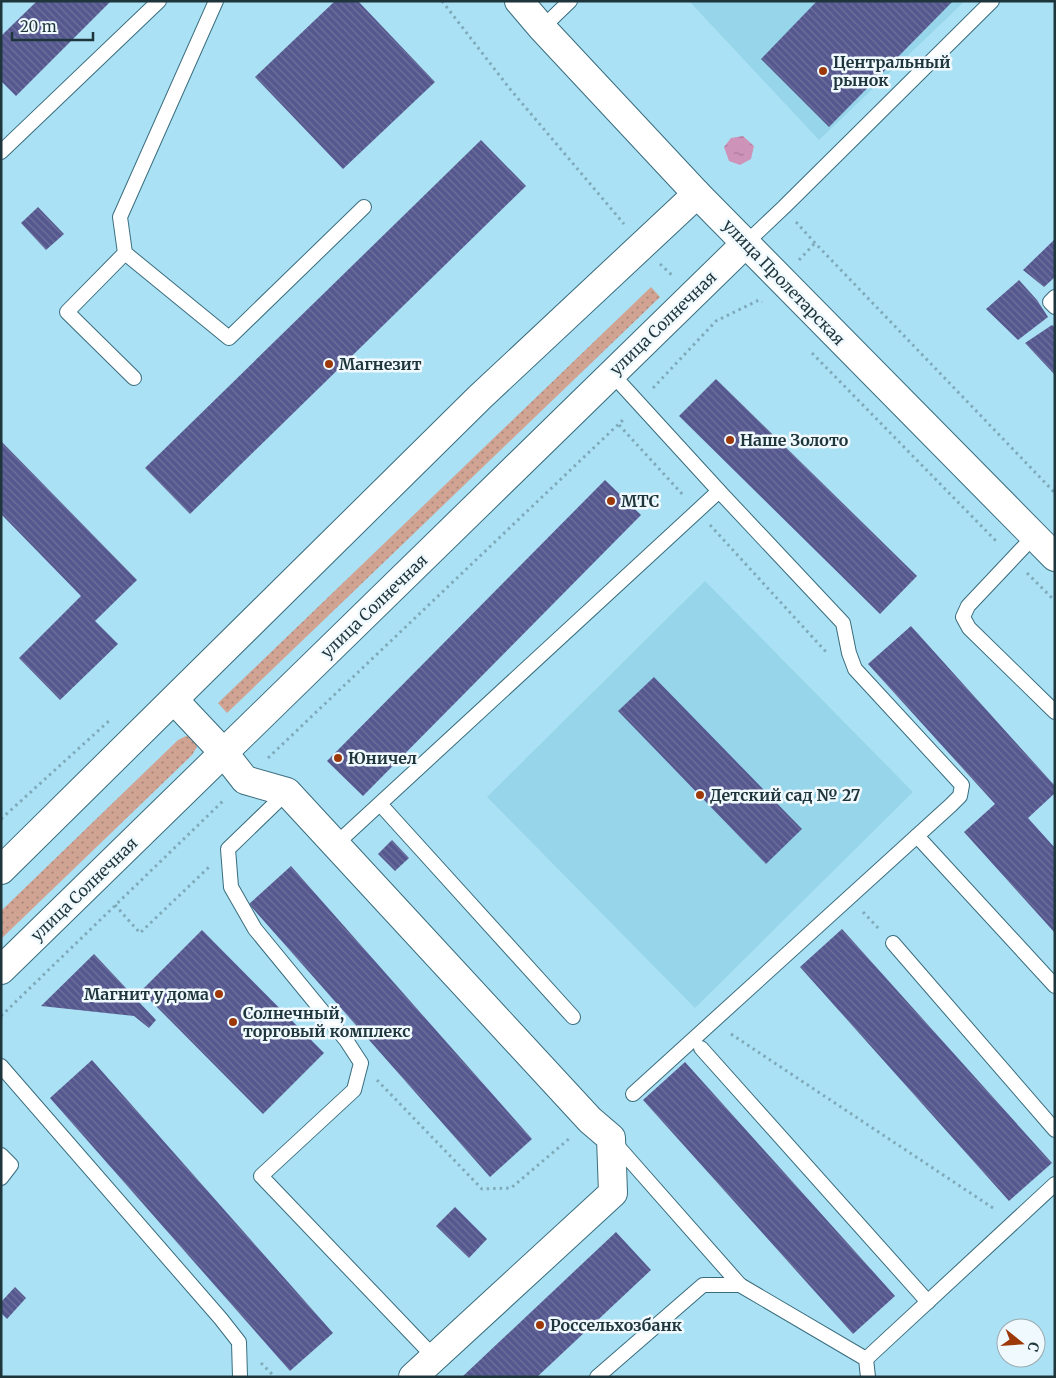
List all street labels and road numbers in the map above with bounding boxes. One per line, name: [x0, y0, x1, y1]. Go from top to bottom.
street label: улица Пролетарская: [719, 215, 849, 349]
street label: улица Солнечная: [606, 267, 720, 379]
street label: улица Солнечная: [317, 550, 431, 662]
street label: улица Солнечная: [27, 833, 141, 945]

